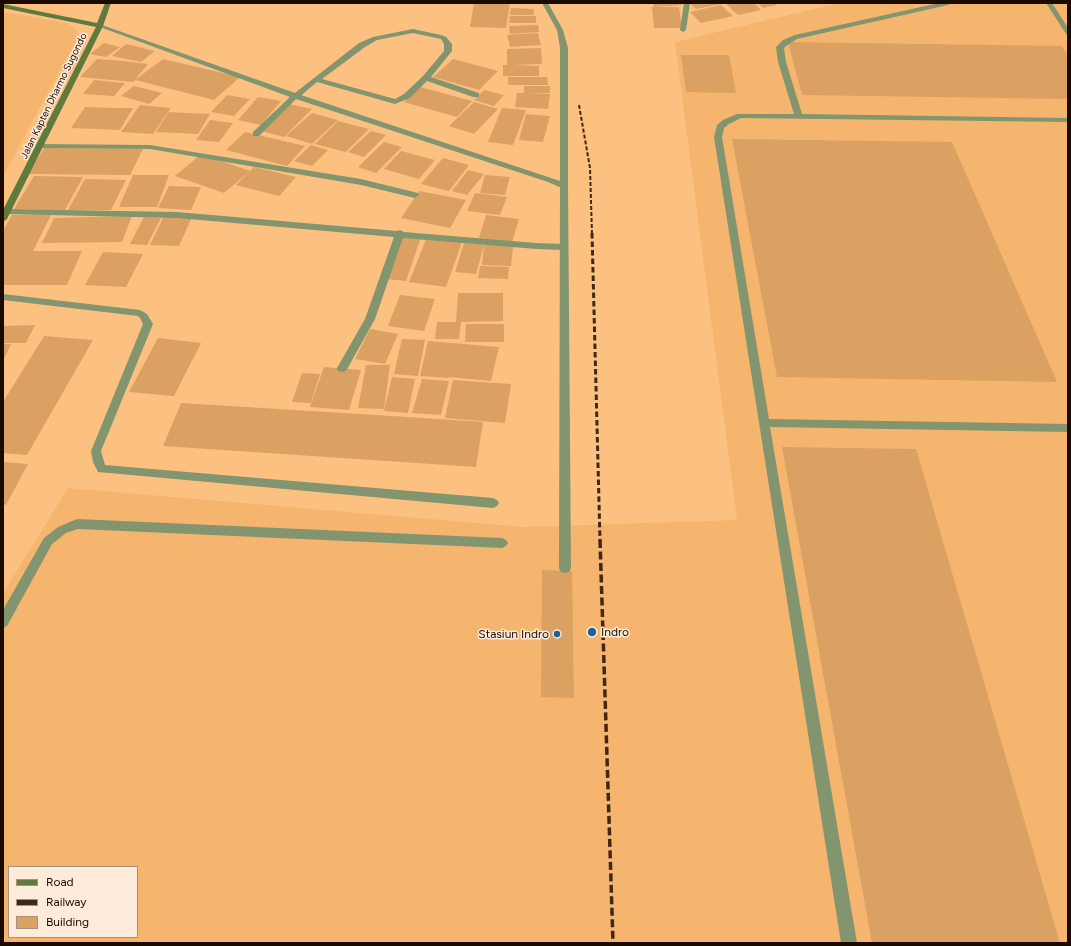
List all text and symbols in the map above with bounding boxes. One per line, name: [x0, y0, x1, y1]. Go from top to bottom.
street label: Jalan Kapten Dharmo Sugondo: [18, 31, 90, 161]
place label: Indro: [601, 625, 629, 639]
marker: Indro: [586, 626, 598, 638]
place label: Stasiun Indro: [478, 627, 549, 641]
marker: Stasiun Indro: [552, 629, 562, 639]
legend: [8, 866, 138, 938]
text: Road: [46, 875, 74, 889]
text: Railway: [46, 895, 87, 909]
text: Building: [46, 915, 89, 929]

